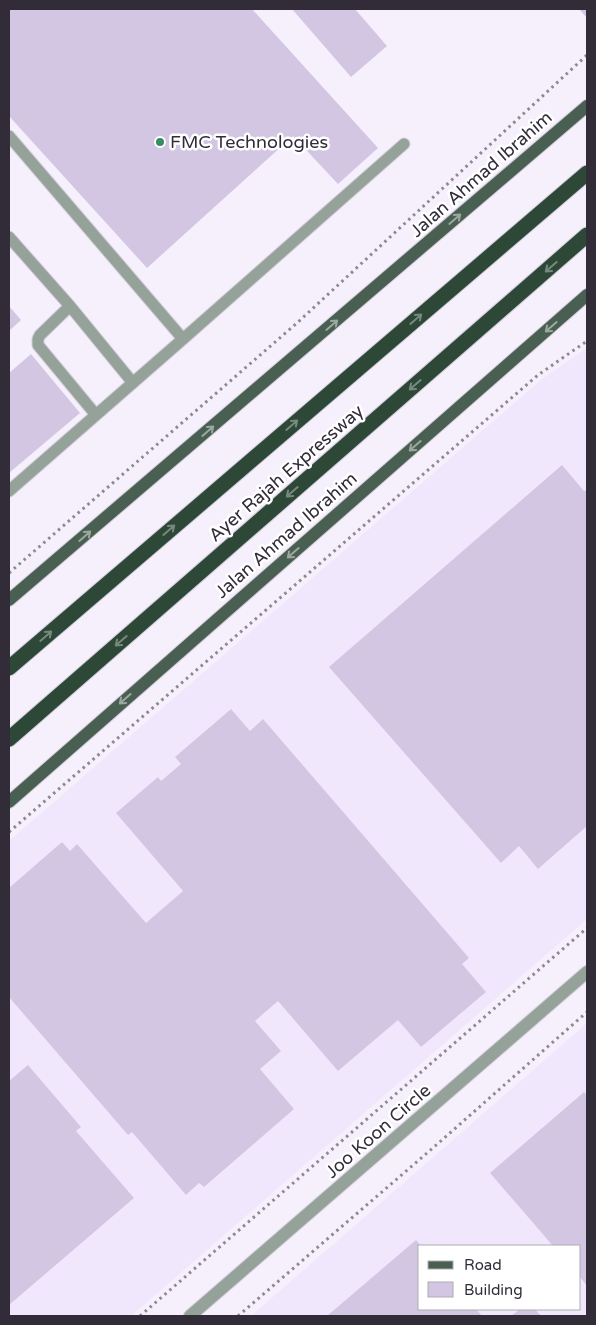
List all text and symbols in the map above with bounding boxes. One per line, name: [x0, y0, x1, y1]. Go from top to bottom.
street label: Jalan Ahmad Ibrahim: [405, 106, 557, 242]
place label: FMC Technologies: [170, 131, 328, 153]
marker: FMC Technologies: [154, 136, 166, 148]
one-way arrow: [449, 213, 462, 225]
one-way arrow: [544, 261, 557, 273]
one-way arrow: [409, 314, 422, 325]
one-way arrow: [325, 319, 338, 331]
one-way arrow: [544, 321, 557, 333]
one-way arrow: [408, 380, 421, 391]
street label: Ayer Rajah Expressway: [204, 400, 368, 546]
one-way arrow: [286, 419, 299, 431]
one-way arrow: [202, 425, 215, 436]
one-way arrow: [409, 440, 422, 451]
street label: Jalan Ahmad Ibrahim: [210, 467, 362, 603]
one-way arrow: [286, 486, 299, 498]
one-way arrow: [162, 525, 175, 536]
one-way arrow: [78, 531, 91, 542]
one-way arrow: [286, 547, 299, 559]
one-way arrow: [39, 631, 52, 642]
one-way arrow: [115, 636, 128, 647]
one-way arrow: [119, 694, 132, 705]
street label: Joo Koon Circle: [321, 1079, 435, 1183]
legend: [418, 1245, 581, 1310]
text: Road: [464, 1256, 502, 1274]
text: Building: [464, 1281, 523, 1299]

